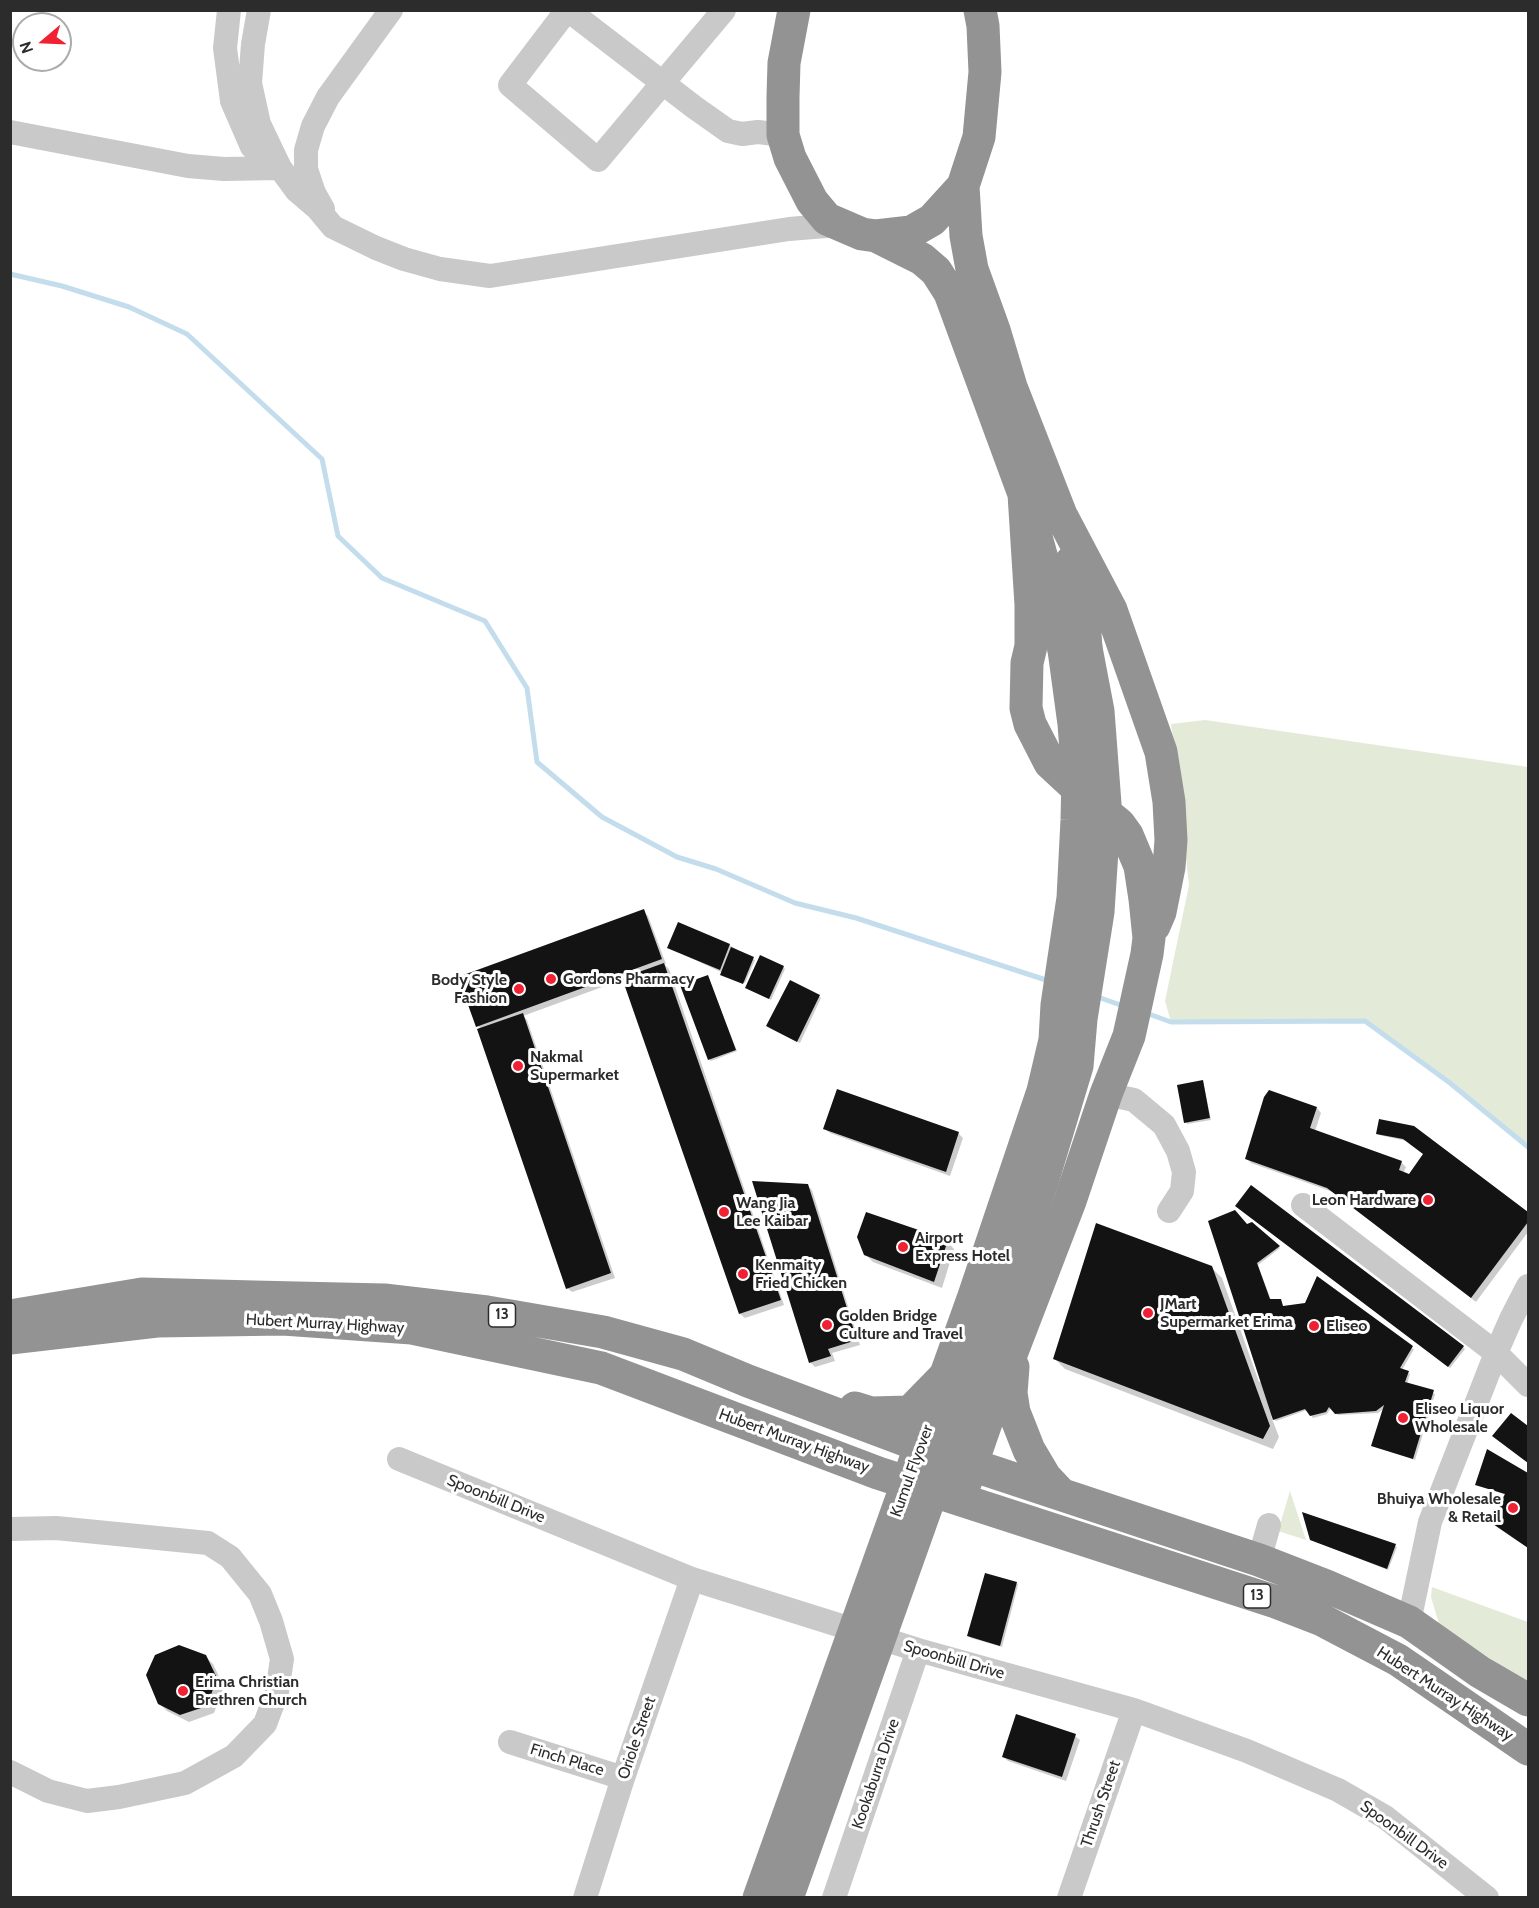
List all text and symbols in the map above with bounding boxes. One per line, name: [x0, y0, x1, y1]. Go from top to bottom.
north arrow: [12, 12, 72, 72]
text: N: [16, 39, 37, 56]
place label: Gordons Pharmacy: [563, 969, 695, 989]
place label: Body Style Fashion: [431, 970, 507, 1008]
marker: Gordons Pharmacy: [544, 972, 558, 986]
marker: Body Style Fashion: [512, 982, 526, 996]
place label: Nakmal Supermarket: [530, 1047, 619, 1085]
marker: Nakmal Supermarket: [511, 1059, 525, 1073]
place label: Leon Hardware: [1312, 1190, 1416, 1210]
place label: Wang Jia Lee Kaibar: [736, 1193, 808, 1231]
marker: Leon Hardware: [1421, 1193, 1435, 1207]
marker: Wang Jia Lee Kaibar: [717, 1205, 731, 1219]
place label: Airport Express Hotel: [915, 1228, 1010, 1266]
marker: Airport Express Hotel: [896, 1240, 910, 1254]
place label: Kenmaity Fried Chicken: [755, 1255, 847, 1293]
marker: Kenmaity Fried Chicken: [736, 1267, 750, 1281]
place label: JMart Supermarket Erima: [1160, 1294, 1293, 1332]
road number: 13: [488, 1303, 516, 1327]
place label: Golden Bridge Culture and Travel: [839, 1306, 963, 1344]
marker: JMart Supermarket Erima: [1141, 1306, 1155, 1320]
street label: Hubert Murray Highway: [245, 1310, 405, 1338]
place label: Eliseo: [1326, 1316, 1367, 1336]
marker: Golden Bridge Culture and Travel: [820, 1318, 834, 1332]
marker: Eliseo: [1307, 1319, 1321, 1333]
place label: Eliseo Liquor Wholesale: [1415, 1399, 1504, 1437]
street label: Hubert Murray Highway: [716, 1405, 872, 1477]
marker: Eliseo Liquor Wholesale: [1396, 1411, 1410, 1425]
street label: Kumul Flyover: [886, 1422, 938, 1520]
street label: Spoonbill Drive: [444, 1471, 548, 1527]
place label: Bhuiya Wholesale & Retail: [1377, 1489, 1501, 1527]
marker: Bhuiya Wholesale & Retail: [1506, 1501, 1520, 1515]
road number: 13: [1244, 1584, 1270, 1608]
street label: Spoonbill Drive: [901, 1636, 1007, 1684]
street label: Hubert Murray Highway: [1373, 1643, 1517, 1745]
place label: Erima Christian Brethren Church: [195, 1672, 307, 1710]
marker: Erima Christian Brethren Church: [176, 1684, 190, 1698]
street label: Oriole Street: [614, 1694, 660, 1782]
street label: Kookaburra Drive: [848, 1716, 904, 1832]
street label: Finch Place: [528, 1740, 606, 1780]
street label: Thrush Street: [1077, 1758, 1125, 1850]
street label: Spoonbill Drive: [1356, 1797, 1452, 1873]

